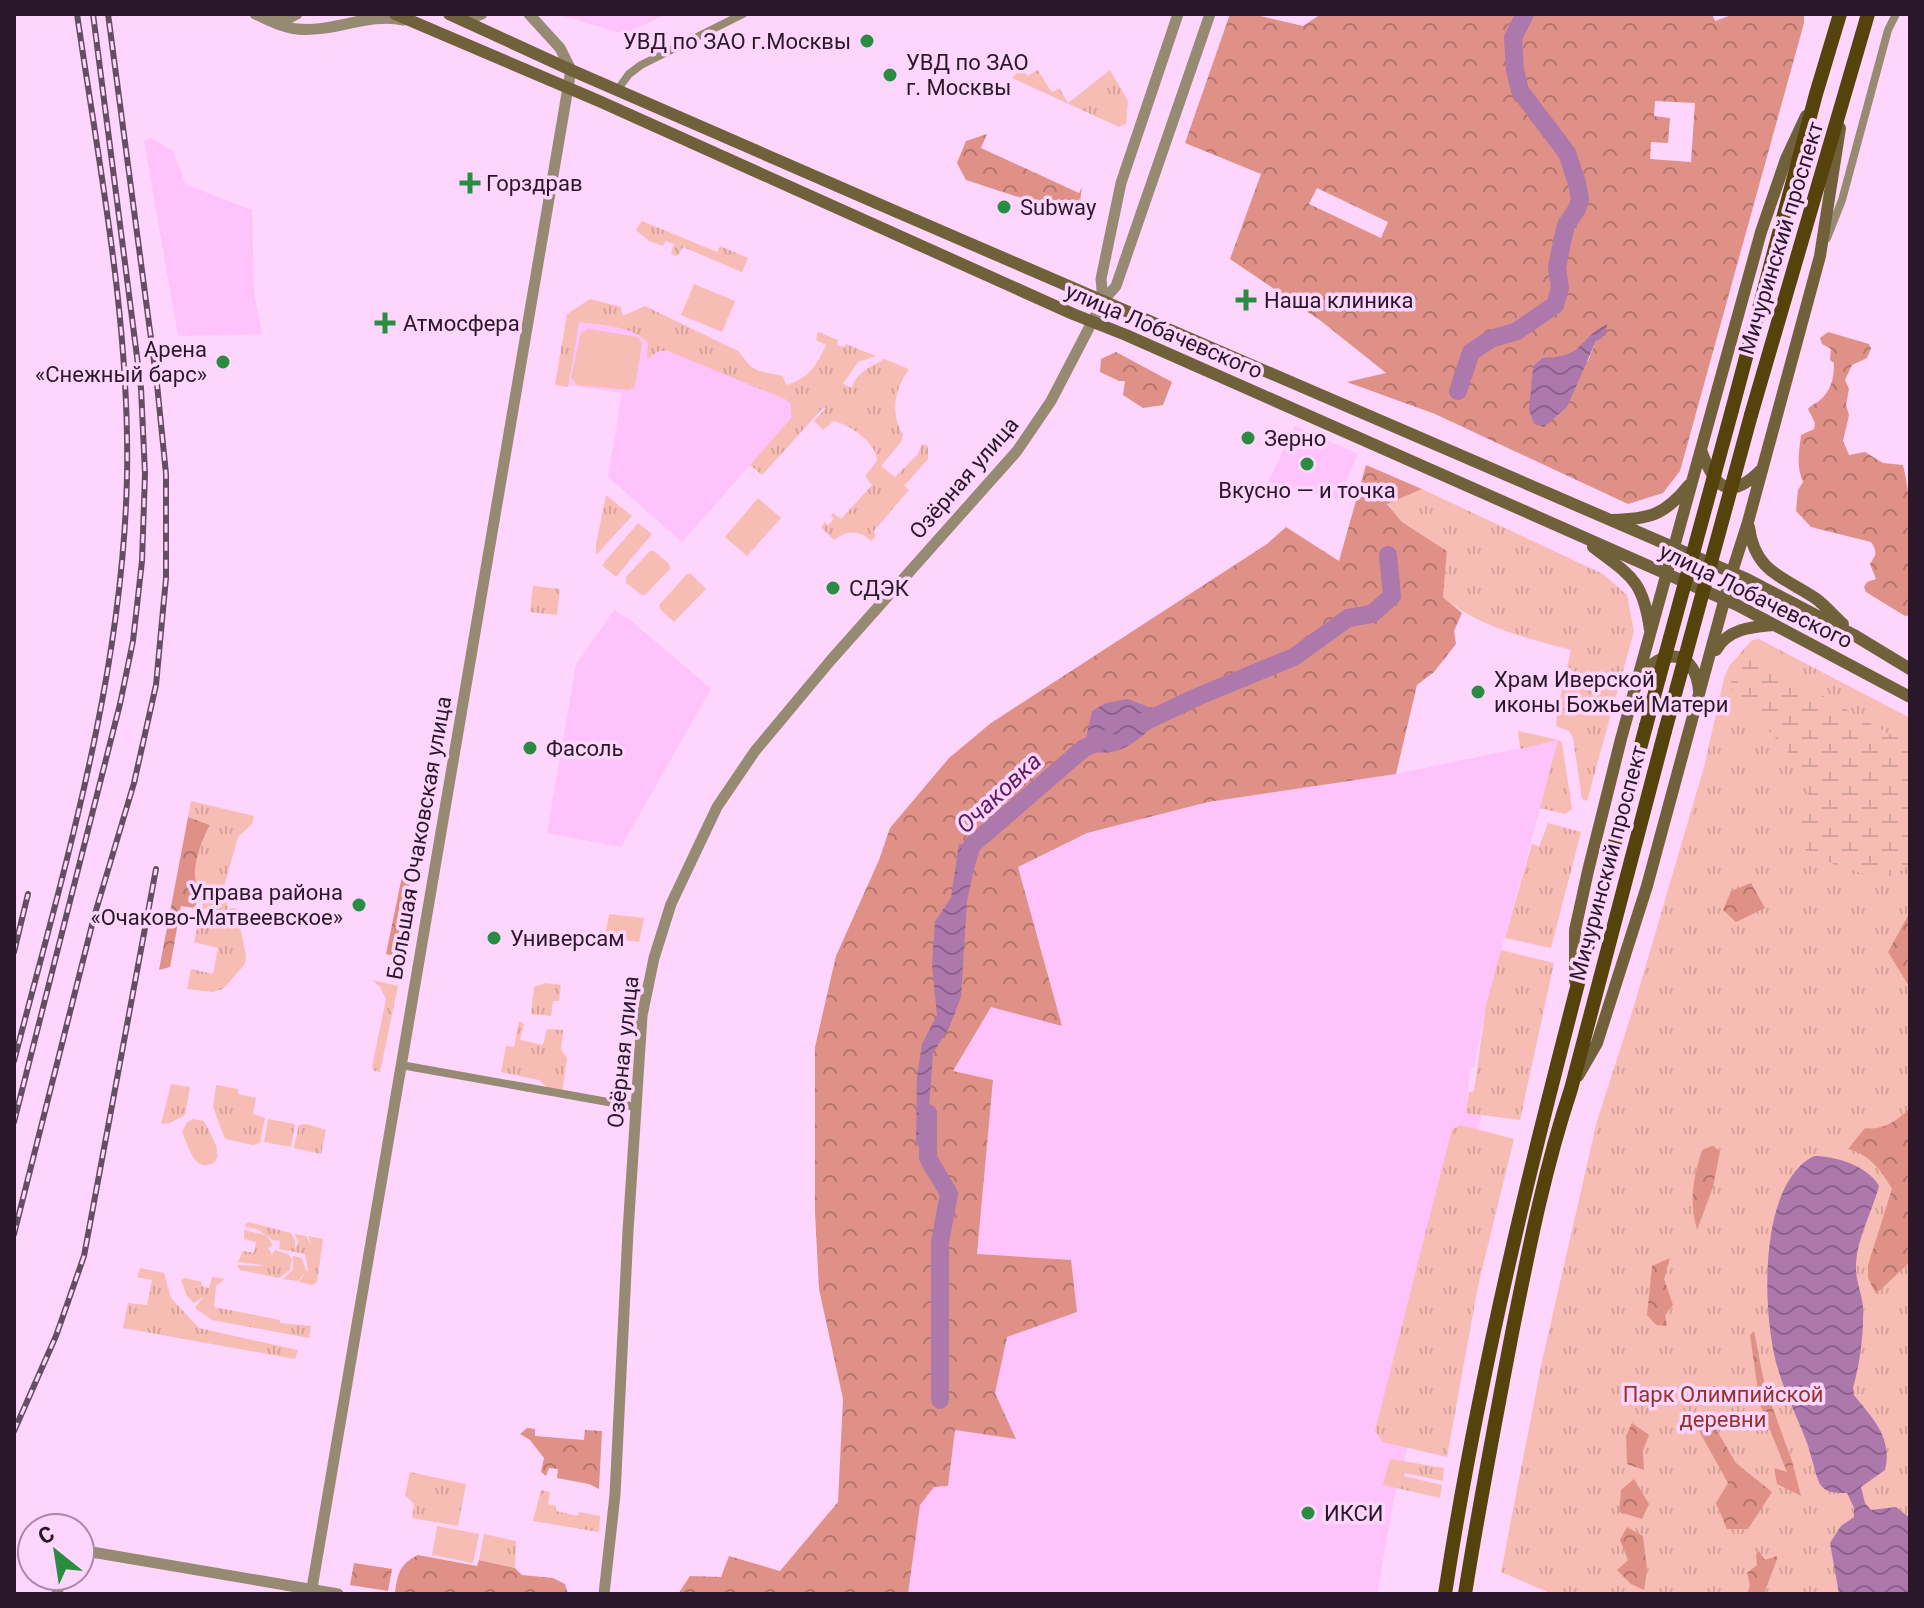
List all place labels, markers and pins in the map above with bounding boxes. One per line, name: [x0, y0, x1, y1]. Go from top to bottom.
place label: УВД по ЗАО г.Москвы: [623, 29, 851, 54]
marker: УВД по ЗАО г.Москвы: [858, 32, 876, 50]
place label: УВД по ЗАО г. Москвы: [906, 50, 1029, 100]
marker: УВД по ЗАО г. Москвы: [881, 66, 899, 84]
place label: Горздрав: [486, 171, 582, 196]
marker: Горздрав: [461, 174, 479, 192]
place label: Subway: [1020, 195, 1097, 220]
marker: Subway: [995, 198, 1013, 216]
place label: Наша клиника: [1264, 288, 1413, 313]
marker: Наша клиника: [1235, 289, 1257, 311]
place label: Атмосфера: [403, 311, 520, 336]
marker: Атмосфера: [374, 312, 396, 334]
place label: Арена «Снежный барс»: [35, 337, 207, 387]
marker: Арена «Снежный барс»: [214, 353, 232, 371]
place label: Зерно: [1264, 426, 1326, 451]
marker: Зерно: [1239, 429, 1257, 447]
marker: Вкусно — и точка: [1298, 455, 1316, 473]
place label: Вкусно — и точка: [1218, 478, 1396, 503]
place label: СДЭК: [849, 576, 910, 601]
marker: СДЭК: [824, 579, 842, 597]
place label: Храм Иверской иконы Божьей Матери: [1494, 667, 1728, 717]
marker: Храм Иверской иконы Божьей Матери: [1469, 683, 1487, 701]
place label: Фасоль: [546, 736, 624, 761]
marker: Фасоль: [521, 739, 539, 757]
place label: Управа района «Очаково-Матвеевское»: [90, 880, 343, 930]
marker: Управа района «Очаково-Матвеевское»: [350, 896, 368, 914]
place label: Универсам: [510, 926, 625, 951]
marker: Универсам: [485, 929, 503, 947]
place label: ИКСИ: [1324, 1501, 1384, 1526]
marker: ИКСИ: [1299, 1504, 1317, 1522]

